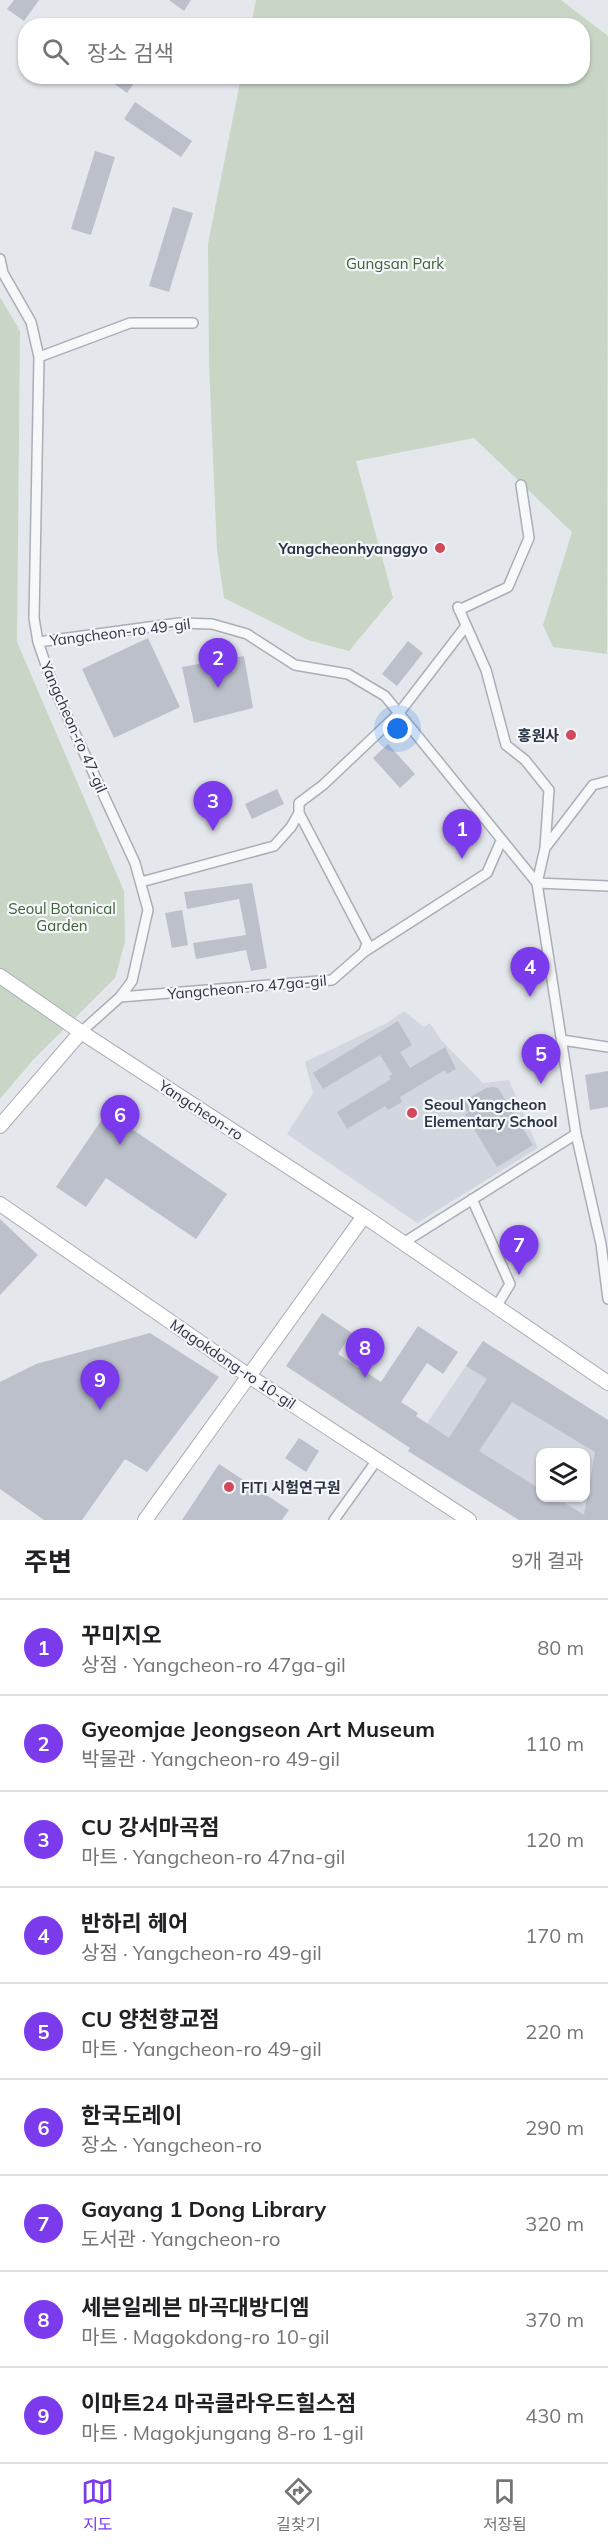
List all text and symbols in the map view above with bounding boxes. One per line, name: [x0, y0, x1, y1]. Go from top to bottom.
search box: [18, 18, 590, 84]
icon: search: [39, 35, 72, 68]
text: 장소 검색: [87, 39, 174, 67]
park label: Gungsan Park: [346, 254, 444, 273]
place label: Yangcheonhyanggyo: [277, 539, 428, 558]
marker: Yangcheonhyanggyo: [433, 541, 447, 555]
street label: Yangcheon-ro 49-gil: [48, 614, 191, 650]
pin: 2: [198, 638, 238, 688]
street label: Yangcheon-ro 47-gil: [36, 658, 111, 796]
your location: [383, 714, 412, 743]
place label: 홍원사: [518, 726, 559, 745]
marker: 홍원사: [564, 728, 578, 742]
pin: 3: [194, 782, 232, 831]
pin: 1: [442, 810, 482, 859]
park label: Seoul Botanical Garden: [8, 899, 116, 935]
pin: 4: [510, 948, 550, 997]
street label: Yangcheon-ro 47ga-gil: [166, 971, 327, 1004]
pin: 5: [522, 1034, 560, 1084]
street label: Yangcheon-ro: [154, 1075, 247, 1144]
place label: Seoul Yangcheon Elementary School: [424, 1095, 557, 1131]
pin: 6: [100, 1096, 140, 1145]
marker: Seoul Yangcheon Elementary School: [405, 1106, 419, 1120]
pin: 7: [500, 1226, 538, 1275]
street label: Magokdong-ro 10-gil: [167, 1315, 299, 1413]
pin: 8: [346, 1328, 385, 1378]
pin: 9: [80, 1360, 120, 1410]
map controls: [536, 1448, 590, 1502]
button: layers: [536, 1448, 590, 1502]
place label: FITI 시험연구원: [241, 1478, 341, 1497]
marker: FITI 시험연구원: [222, 1480, 236, 1494]
text: 주변: [24, 1545, 72, 1578]
text: 9개 결과: [512, 1548, 584, 1573]
text: 꾸미지오: [81, 1621, 162, 1649]
text: 1: [38, 1635, 50, 1660]
text: 80 m: [537, 1635, 584, 1660]
text: 상점 · Yangcheon-ro 47ga-gil: [81, 1652, 346, 1677]
text: Gyeomjae Jeongseon Art Museum: [81, 1715, 435, 1743]
text: 2: [38, 1731, 50, 1756]
text: 110 m: [525, 1731, 584, 1756]
text: 박물관 · Yangcheon-ro 49-gil: [81, 1746, 340, 1771]
text: CU 강서마곡점: [81, 1813, 220, 1841]
text: 3: [38, 1827, 50, 1852]
text: 120 m: [525, 1827, 584, 1852]
text: 마트 · Yangcheon-ro 47na-gil: [81, 1844, 345, 1869]
text: 반하리 헤어: [81, 1909, 188, 1937]
text: 4: [38, 1923, 50, 1948]
text: 170 m: [525, 1923, 584, 1948]
text: 상점 · Yangcheon-ro 49-gil: [81, 1940, 322, 1965]
text: CU 양천향교점: [81, 2005, 220, 2033]
text: 5: [38, 2019, 50, 2044]
text: 220 m: [525, 2019, 584, 2044]
text: 마트 · Yangcheon-ro 49-gil: [81, 2036, 322, 2061]
text: 한국도레이: [81, 2101, 182, 2129]
text: 6: [38, 2115, 50, 2140]
text: 290 m: [525, 2115, 584, 2140]
text: 장소 · Yangcheon-ro: [81, 2132, 262, 2157]
text: Gayang 1 Dong Library: [81, 2195, 326, 2223]
text: 7: [38, 2211, 50, 2236]
text: 320 m: [525, 2211, 584, 2236]
text: 도서관 · Yangcheon-ro: [81, 2226, 280, 2251]
text: 세븐일레븐 마곡대방디엠: [81, 2293, 310, 2321]
text: 8: [38, 2307, 50, 2332]
text: 370 m: [525, 2307, 584, 2332]
text: 마트 · Magokdong-ro 10-gil: [81, 2324, 330, 2349]
text: 이마트24 마곡클라우드힐스점: [81, 2389, 356, 2417]
text: 9: [38, 2403, 50, 2428]
text: 430 m: [525, 2403, 584, 2428]
text: 마트 · Magokjungang 8-ro 1-gil: [81, 2420, 364, 2445]
tab: 지도: [81, 2475, 114, 2535]
tab: 길찾기: [276, 2475, 321, 2535]
tab: 저장됨: [483, 2475, 527, 2535]

